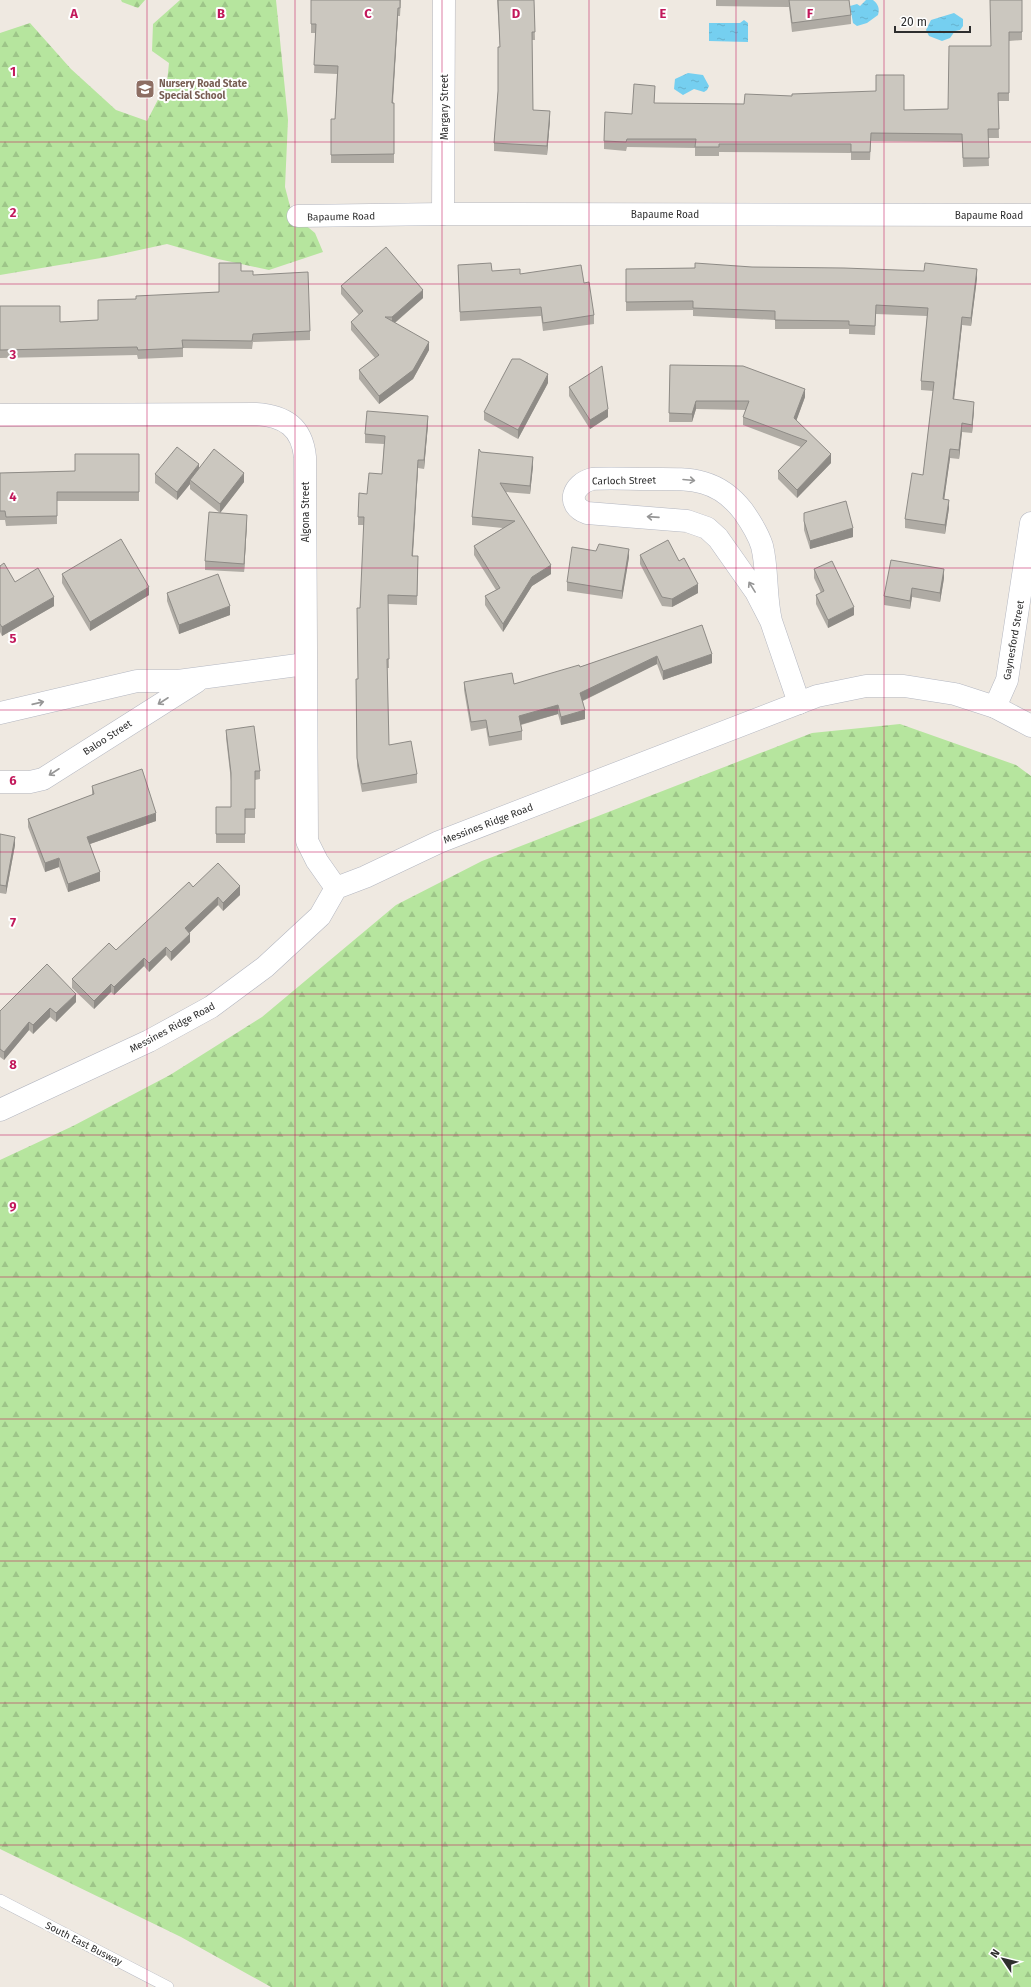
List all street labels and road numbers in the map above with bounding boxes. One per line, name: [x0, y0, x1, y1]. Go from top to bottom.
street label: Margary Street: [439, 74, 451, 140]
street label: Bapaume Road: [631, 209, 699, 221]
street label: Bapaume Road: [307, 210, 375, 224]
street label: Bapaume Road: [955, 210, 1023, 222]
street label: Carloch Street: [592, 474, 656, 488]
street label: Algona Street: [300, 481, 312, 542]
street label: Gaynesford Street: [1001, 599, 1027, 681]
street label: Baloo Street: [81, 717, 135, 758]
street label: Messines Ridge Road: [442, 801, 535, 847]
street label: Messines Ridge Road: [128, 1000, 217, 1055]
street label: South East Busway: [43, 1919, 124, 1968]

